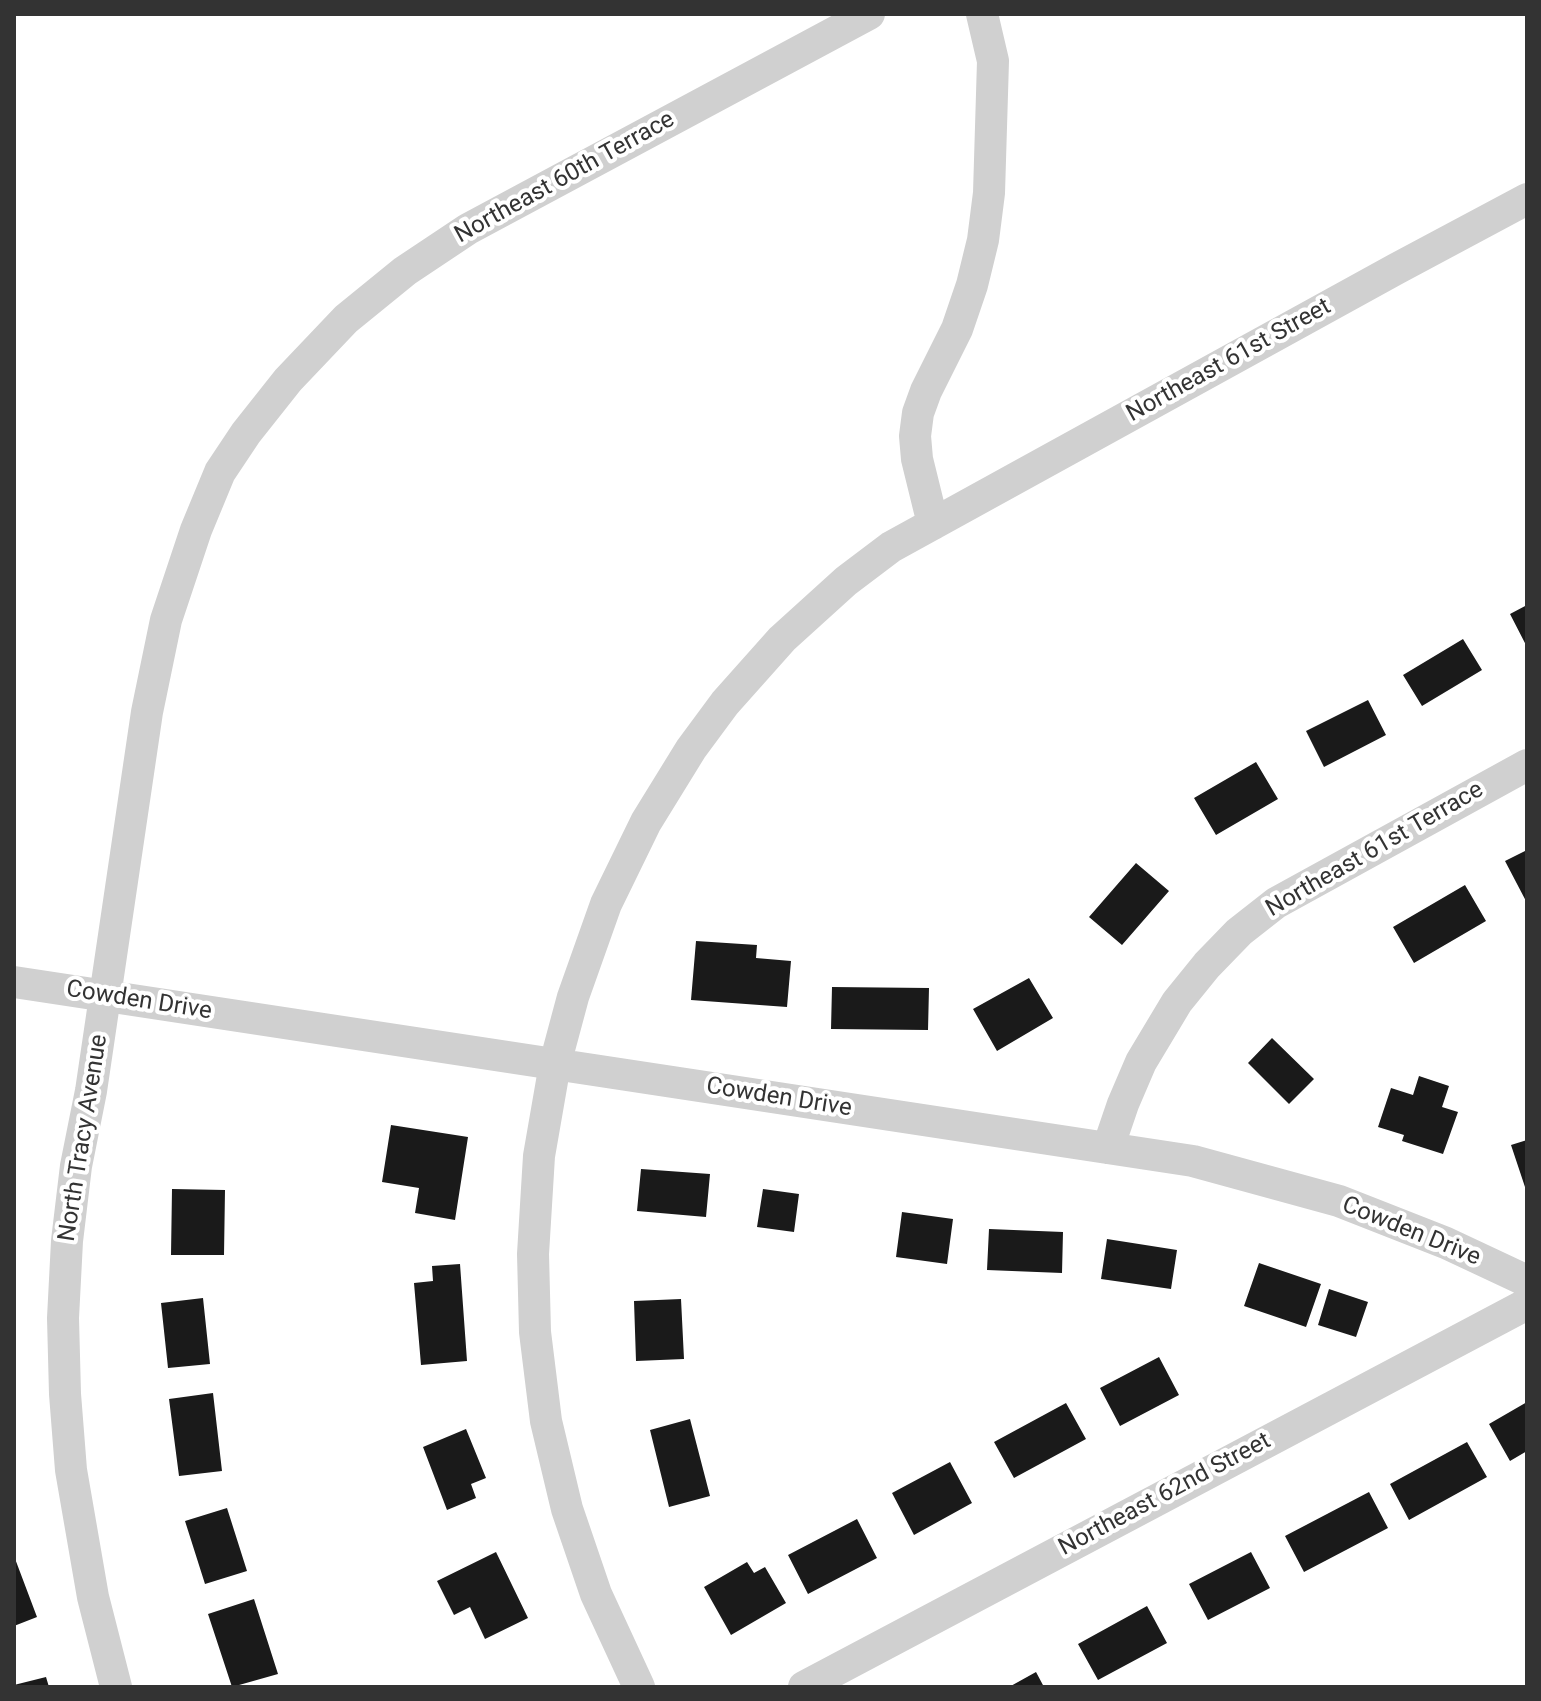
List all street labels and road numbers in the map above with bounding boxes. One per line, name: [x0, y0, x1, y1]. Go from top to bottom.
street label: Northeast 60th Terrace: [450, 106, 680, 250]
street label: Northeast 61st Street: [1122, 293, 1336, 429]
street label: Northeast 61st Terrace: [1261, 776, 1489, 924]
street label: Cowden Drive: [64, 975, 214, 1027]
street label: North Tracy Avenue: [53, 1033, 115, 1243]
street label: Cowden Drive: [704, 1072, 854, 1124]
street label: Cowden Drive: [1338, 1191, 1484, 1273]
street label: Northeast 62nd Street: [1054, 1427, 1276, 1563]

